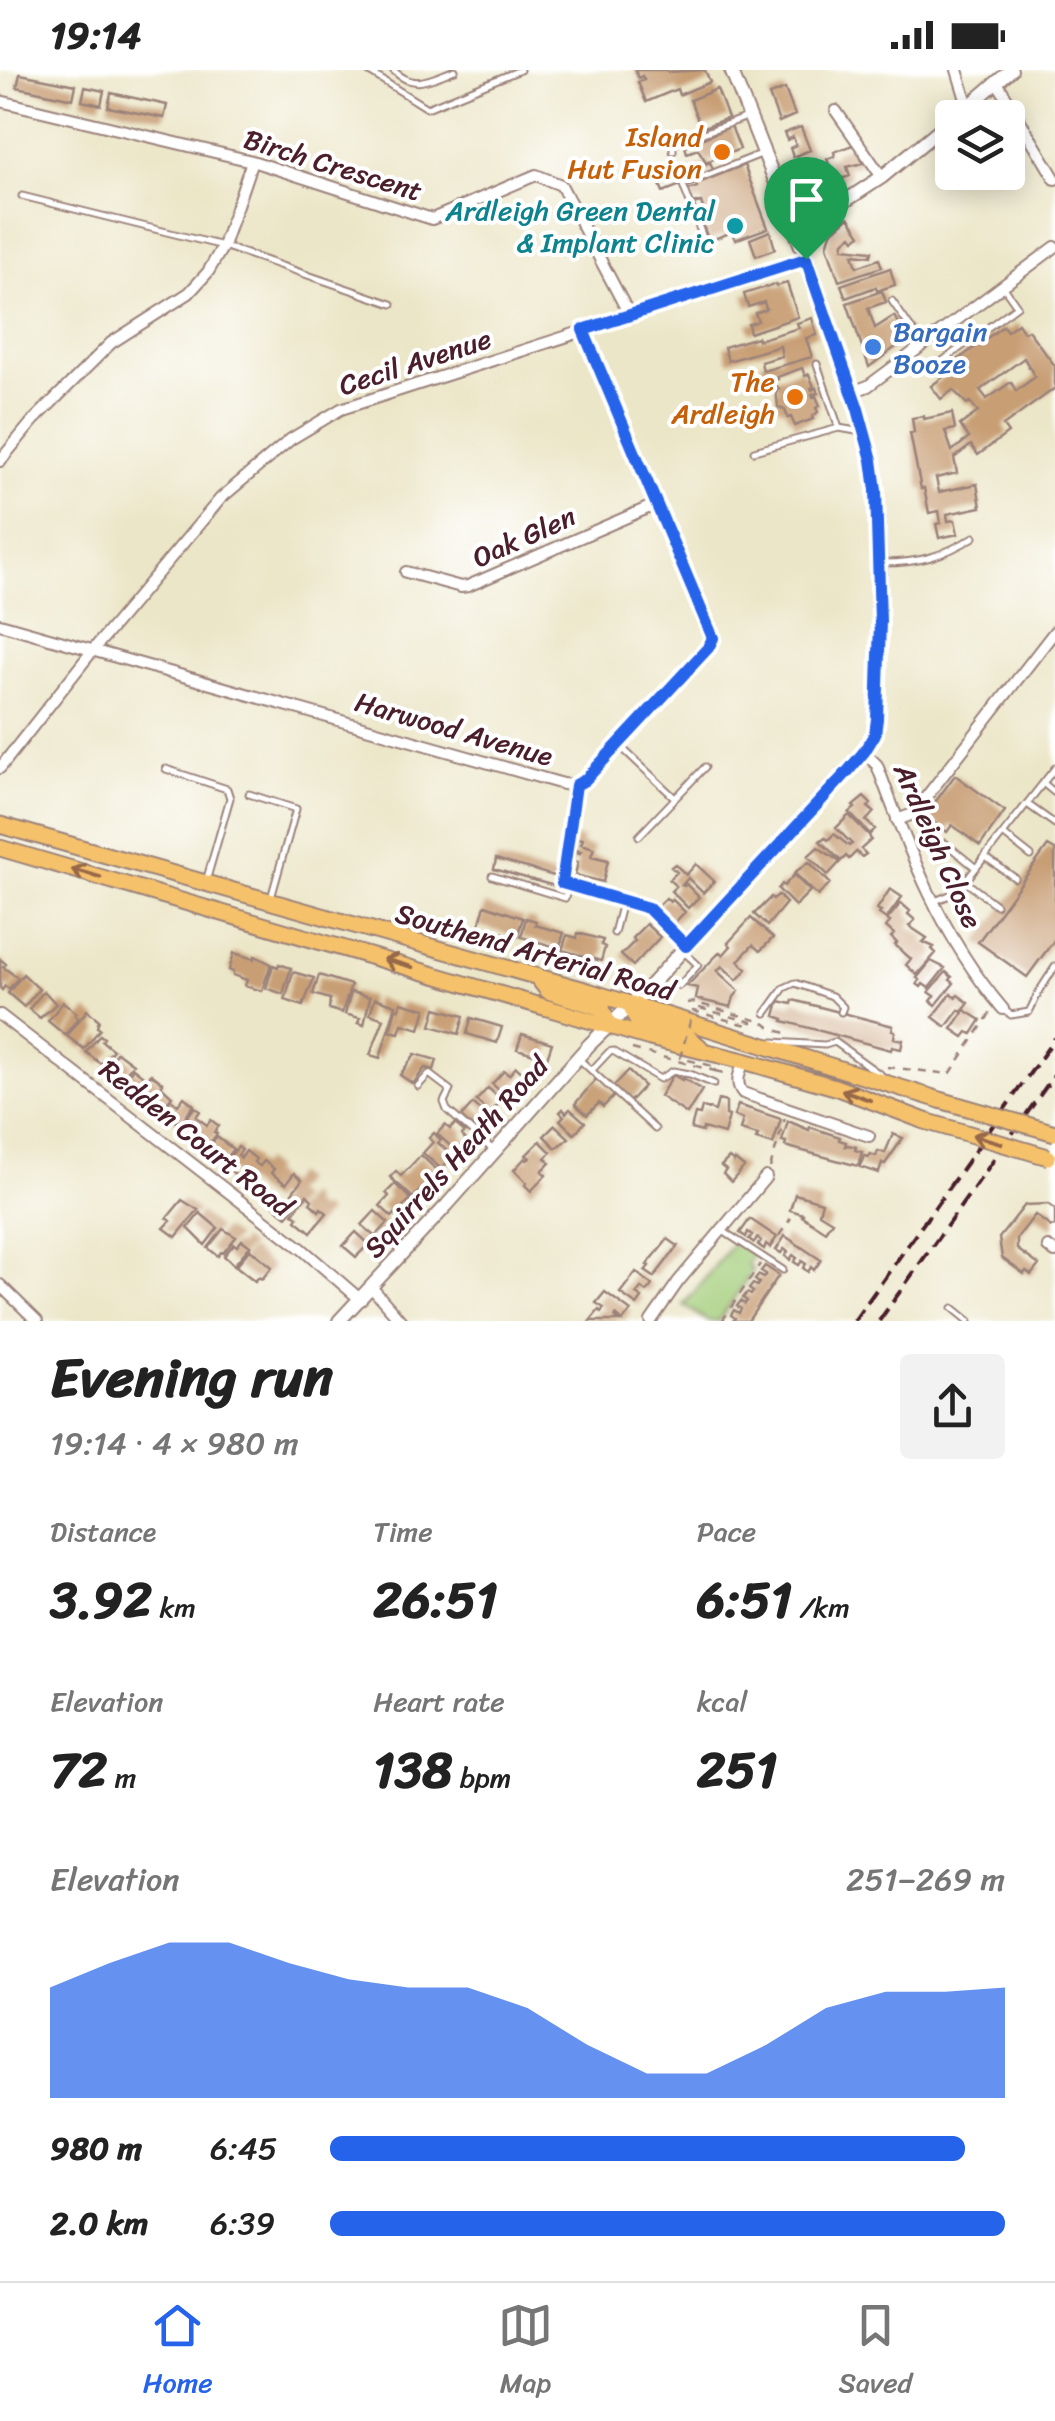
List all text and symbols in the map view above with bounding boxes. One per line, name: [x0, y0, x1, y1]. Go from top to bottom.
text: 19:14: [50, 2, 141, 69]
map controls: [935, 100, 1025, 190]
button: layers: [935, 100, 1025, 190]
place label: Island Hut Fusion: [567, 112, 704, 193]
street label: Birch Crescent: [238, 115, 428, 215]
marker: Island Hut Fusion: [711, 141, 733, 163]
pin: [764, 157, 849, 260]
icon: arrive: [779, 172, 834, 227]
place label: Ardleigh Green Dental & Implant Clinic: [444, 186, 716, 267]
marker: Ardleigh Green Dental & Implant Clinic: [724, 215, 746, 237]
place label: Bargain Booze: [893, 307, 987, 388]
street label: Cecil Avenue: [332, 314, 498, 410]
marker: Bargain Booze: [862, 336, 884, 358]
place label: The Ardleigh: [670, 357, 775, 438]
marker: The Ardleigh: [784, 386, 806, 408]
street label: Oak Glen: [464, 492, 584, 582]
street label: Harwood Avenue: [349, 677, 559, 781]
street label: Ardleigh Close: [879, 754, 996, 937]
one-way arrow: [71, 863, 102, 881]
street label: Southend Arterial Road: [390, 889, 683, 1016]
one-way arrow: [383, 953, 415, 971]
street label: Squirrels Heath Road: [351, 1042, 563, 1270]
street label: Redden Court Road: [88, 1046, 305, 1231]
one-way arrow: [842, 1085, 873, 1103]
one-way arrow: [971, 1129, 1003, 1147]
text: Evening run: [50, 1329, 333, 1426]
button: share: [900, 1354, 1005, 1459]
text: 19:14 · 4 × 980 m: [50, 1415, 298, 1472]
text: Distance: [50, 1507, 156, 1556]
text: Time: [373, 1507, 433, 1556]
text: Pace: [697, 1507, 756, 1556]
text: 3.92: [50, 1556, 152, 1645]
text: 26:51: [373, 1556, 498, 1645]
text: 6:51: [697, 1556, 792, 1645]
text: km: [152, 1583, 196, 1632]
text: /km: [792, 1583, 850, 1632]
text: Elevation: [50, 1677, 163, 1726]
text: Heart rate: [373, 1677, 505, 1726]
text: kcal: [697, 1677, 748, 1726]
text: 72: [50, 1726, 107, 1815]
text: 138: [373, 1726, 452, 1815]
text: 251: [697, 1726, 778, 1815]
text: m: [107, 1753, 136, 1802]
text: bpm: [452, 1753, 511, 1802]
text: Elevation: [50, 1851, 180, 1908]
text: 251–269 m: [846, 1851, 1005, 1908]
text: 980 m: [50, 2120, 142, 2177]
text: 6:45: [210, 2120, 277, 2177]
text: 2.0 km: [50, 2195, 148, 2252]
text: 6:39: [210, 2195, 275, 2252]
tab: Home: [143, 2298, 213, 2407]
tab: Map: [498, 2298, 553, 2407]
tab: Saved: [838, 2298, 912, 2407]

